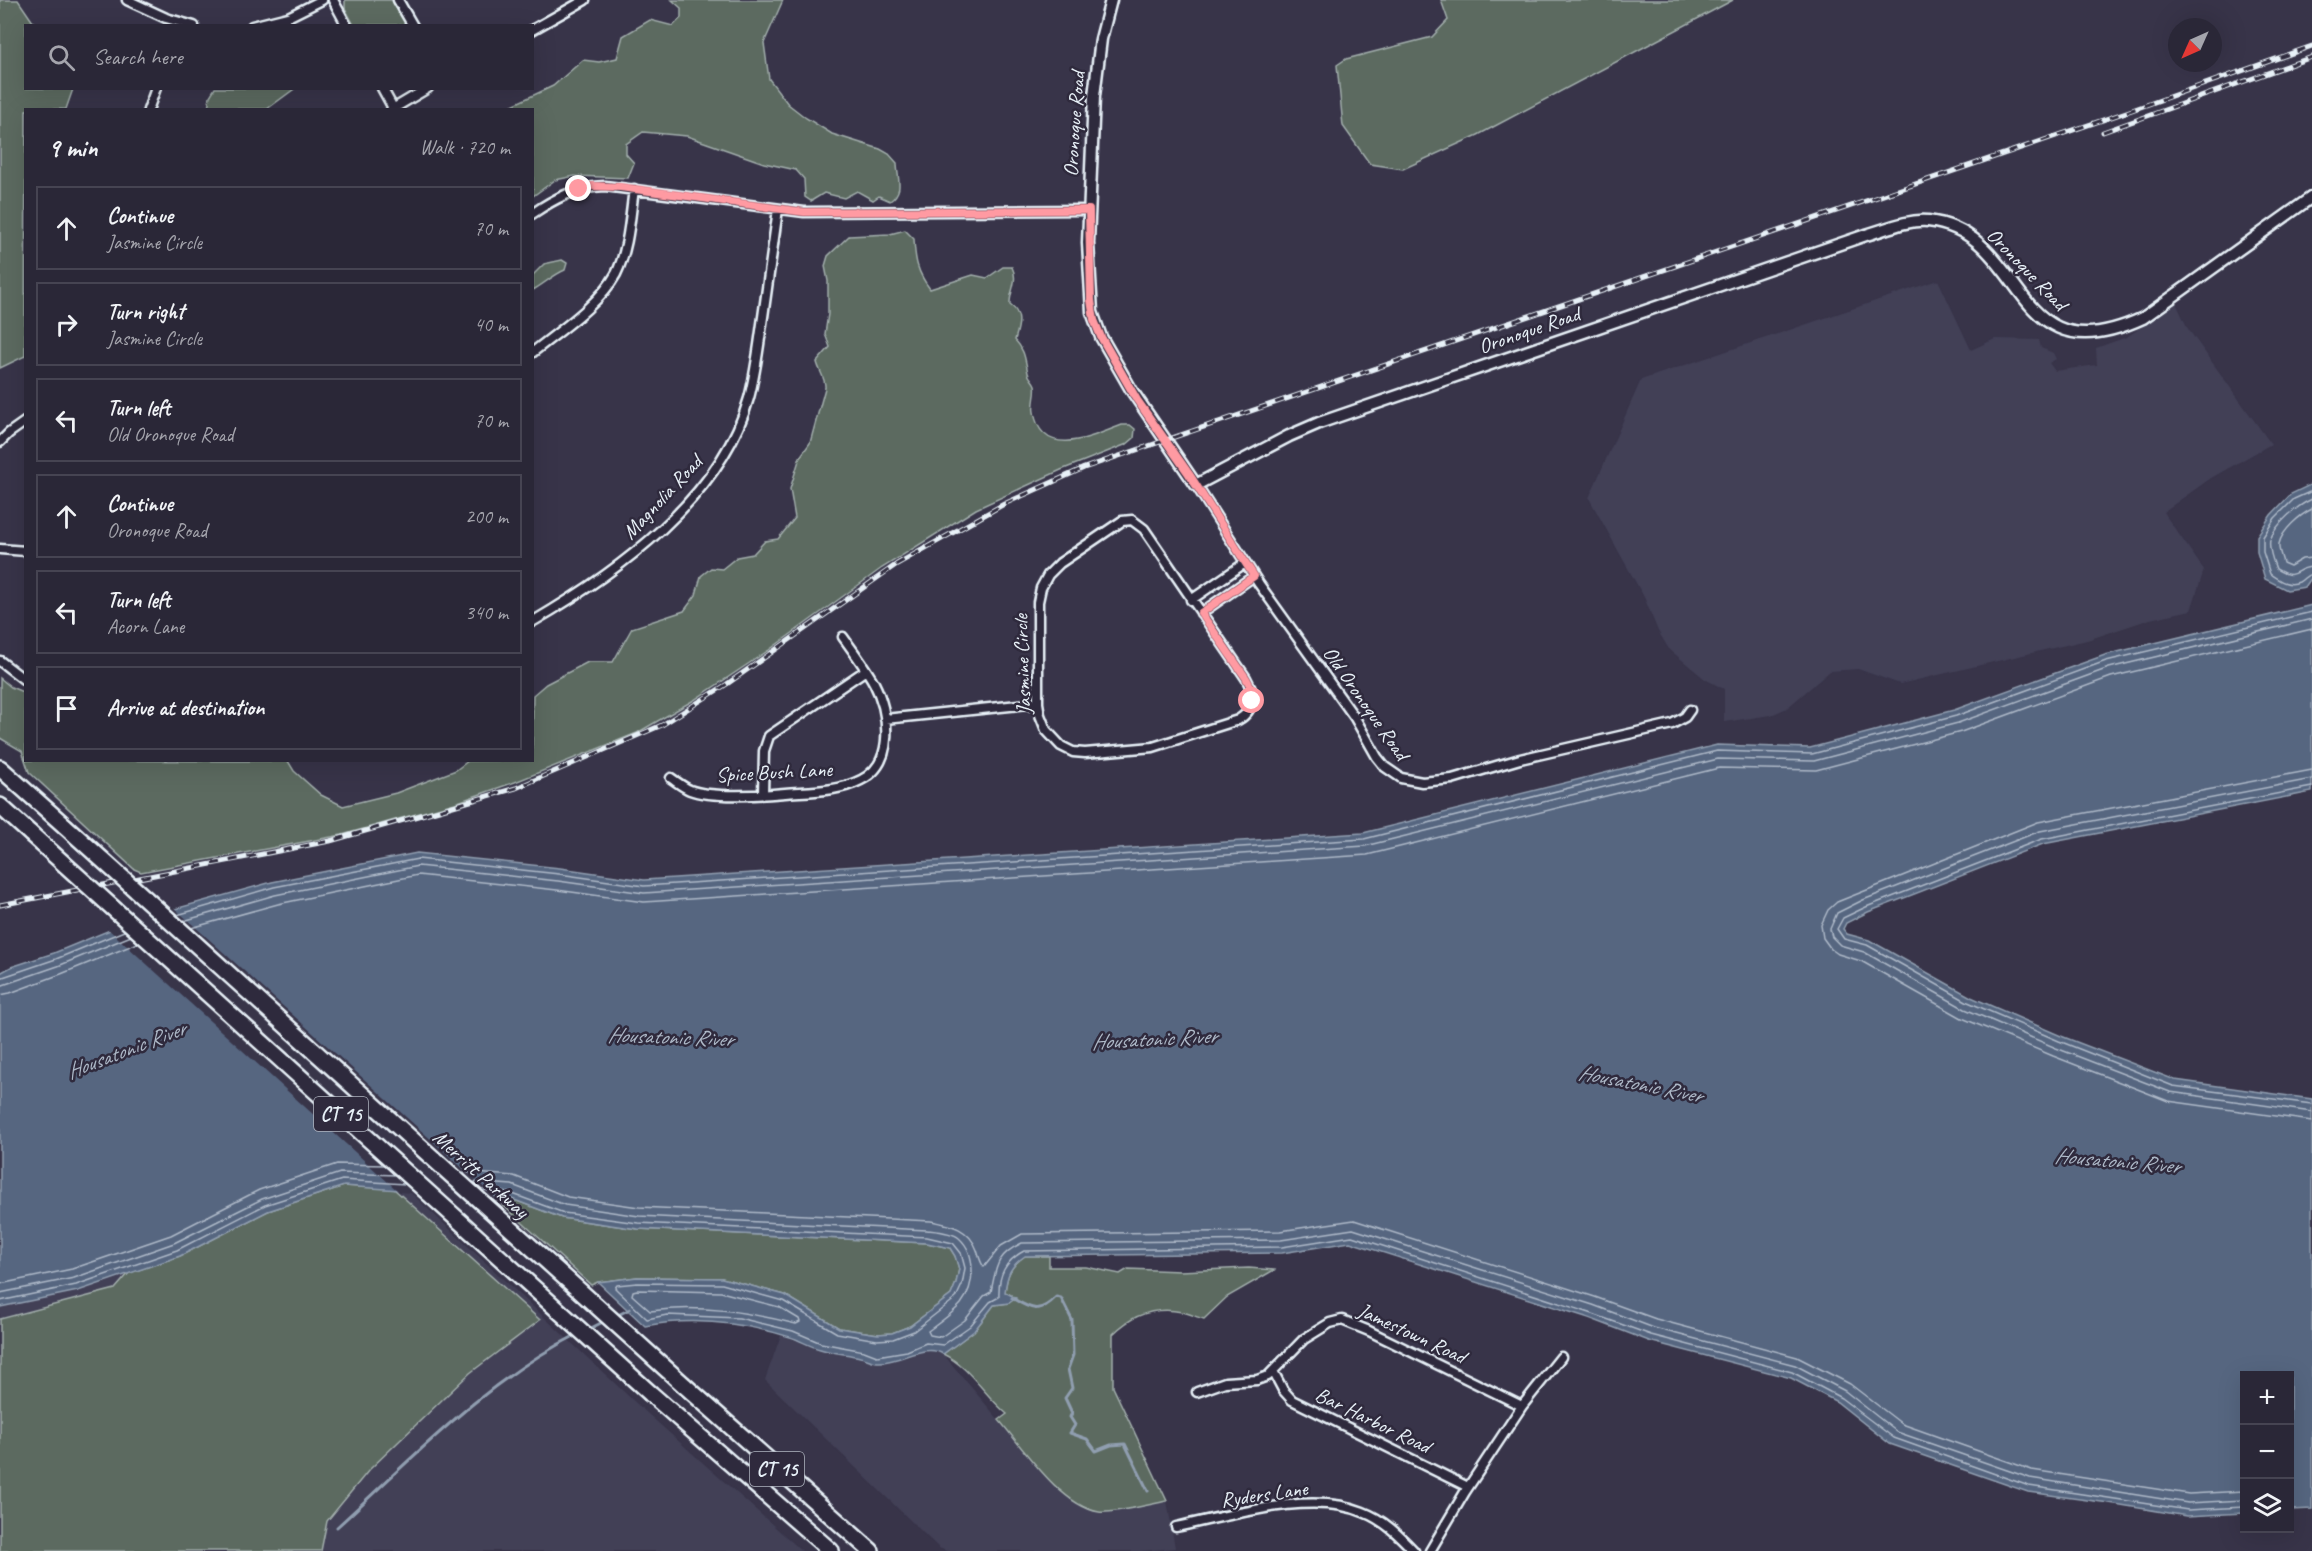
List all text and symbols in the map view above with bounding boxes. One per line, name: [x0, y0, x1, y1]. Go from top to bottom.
north arrow: [2168, 18, 2222, 72]
search box: [24, 24, 534, 90]
icon: search: [45, 41, 78, 74]
text: Search here: [93, 43, 183, 71]
street label: Oronoque Road: [1057, 67, 1091, 177]
text: 9 min: [48, 131, 98, 164]
text: Walk · 720 m: [420, 135, 510, 160]
route end: [565, 175, 591, 201]
text: Continue: [107, 202, 173, 230]
icon: ahead: [50, 212, 83, 245]
text: 70 m: [474, 216, 508, 241]
street label: Oronoque Road: [1981, 222, 2075, 319]
text: Jasmine Circle: [107, 230, 202, 255]
text: Turn right: [107, 298, 184, 326]
street label: Oronoque Road: [1475, 299, 1586, 359]
icon: right: [50, 308, 83, 341]
text: 40 m: [474, 312, 508, 337]
text: Jasmine Circle: [107, 326, 202, 351]
text: Turn left: [107, 394, 171, 422]
icon: left: [50, 404, 83, 437]
text: 70 m: [474, 408, 508, 433]
text: Old Oronoque Road: [107, 422, 234, 447]
street label: Magnolia Road: [616, 447, 710, 545]
text: Continue: [107, 490, 173, 518]
icon: ahead: [50, 500, 83, 533]
text: 200 m: [465, 504, 508, 529]
text: Oronoque Road: [107, 518, 207, 543]
text: Turn left: [107, 586, 171, 614]
icon: left: [50, 596, 83, 629]
text: 340 m: [465, 600, 508, 625]
street label: Jasmine Circle: [1007, 612, 1037, 715]
text: Acorn Lane: [107, 614, 184, 639]
street label: Old Oronoque Road: [1317, 641, 1417, 768]
route start: [1238, 687, 1264, 713]
icon: arrive: [50, 692, 83, 725]
text: Arrive at destination: [107, 694, 264, 722]
street label: Spice Bush Lane: [715, 756, 834, 788]
water label: Housatonic River: [62, 1013, 193, 1086]
water label: Housatonic River: [607, 1021, 737, 1053]
water label: Housatonic River: [1091, 1022, 1221, 1056]
water label: Housatonic River: [1576, 1058, 1708, 1110]
road number: CT 15: [314, 1097, 368, 1131]
street label: Merritt Parkway: [428, 1124, 536, 1225]
water label: Housatonic River: [2053, 1142, 2185, 1181]
street label: Jamestown Road: [1353, 1296, 1473, 1370]
map controls: [2240, 1371, 2294, 1533]
button: +: [2240, 1371, 2294, 1425]
street label: Bar Harbor Road: [1311, 1381, 1438, 1461]
button: −: [2240, 1425, 2294, 1479]
road number: CT 15: [750, 1452, 804, 1486]
street label: Ryders Lane: [1219, 1475, 1310, 1513]
button: layers: [2240, 1479, 2294, 1533]

